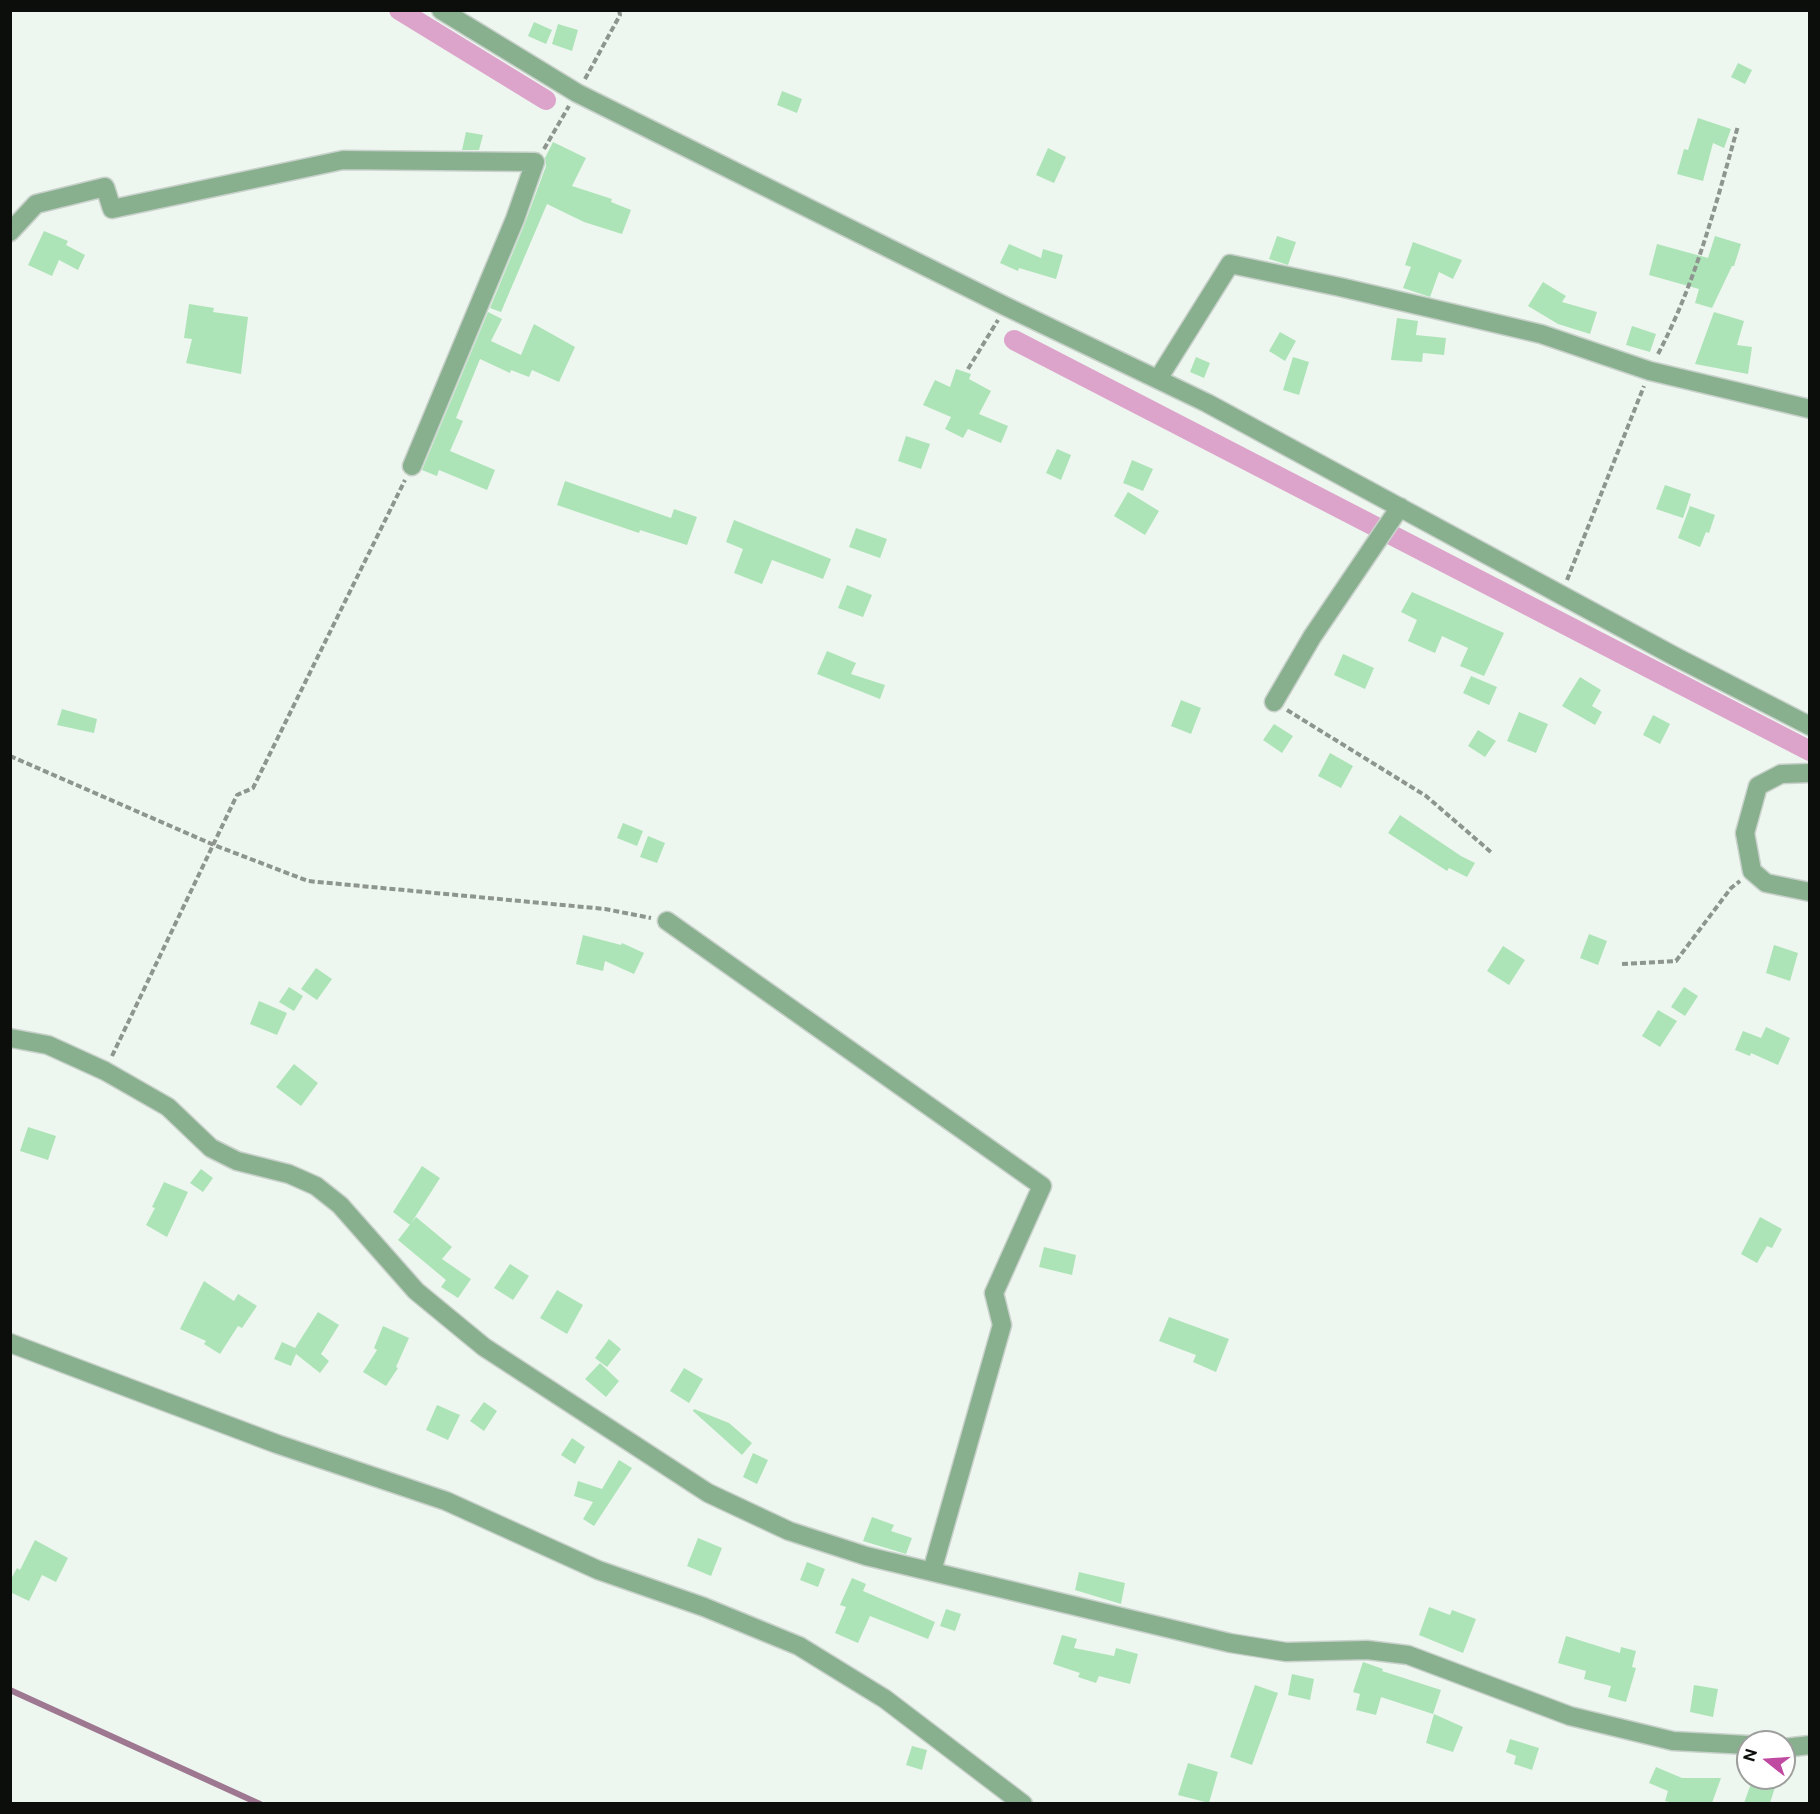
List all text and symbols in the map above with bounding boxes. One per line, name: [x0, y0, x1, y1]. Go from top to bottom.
north arrow: [1736, 1730, 1796, 1790]
text: N: [1739, 1746, 1761, 1764]

